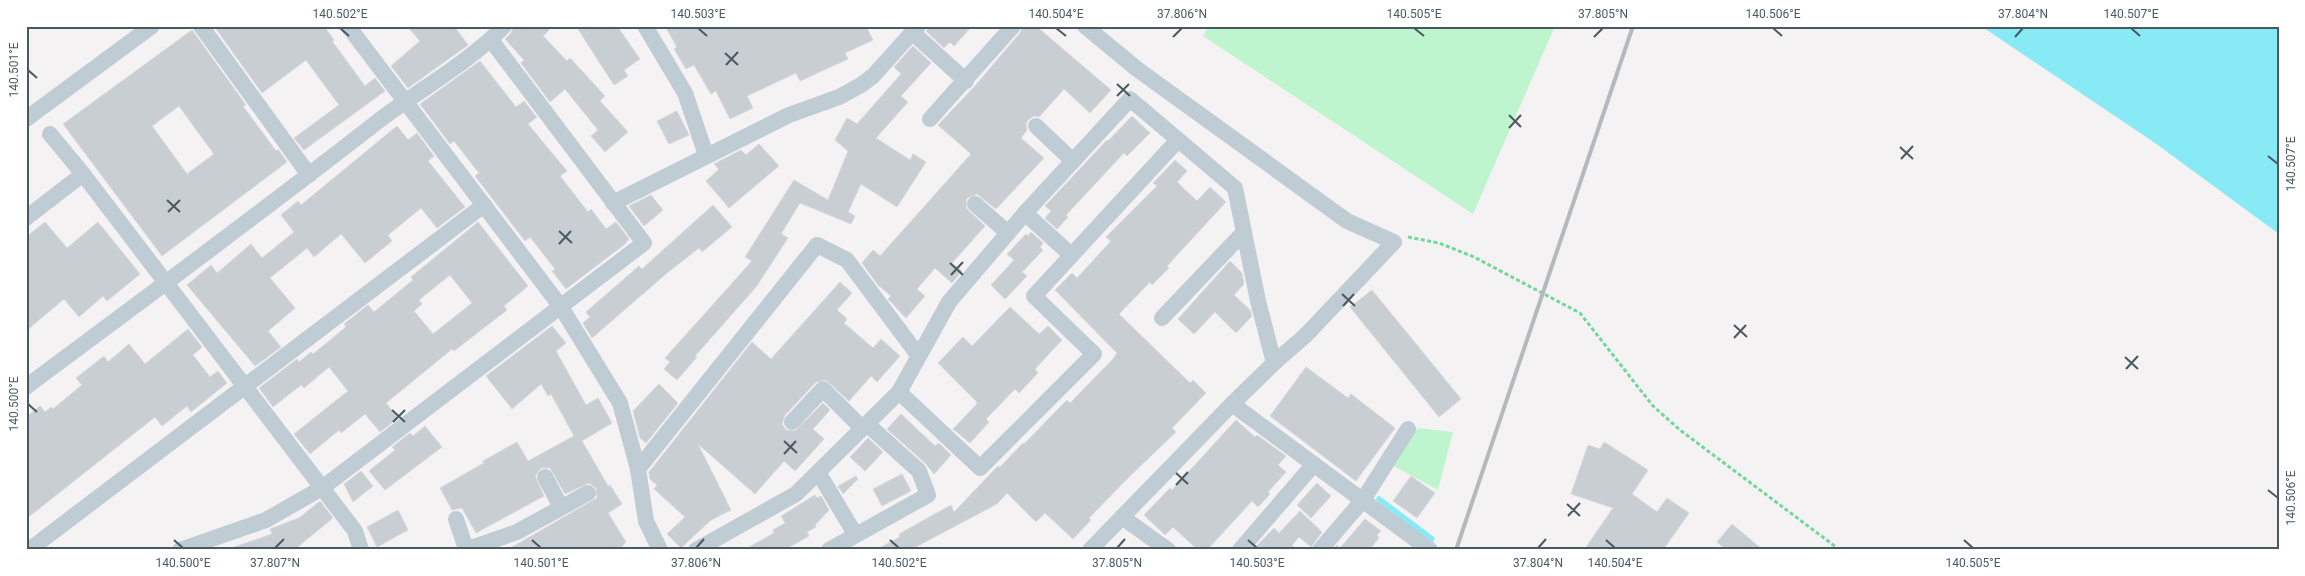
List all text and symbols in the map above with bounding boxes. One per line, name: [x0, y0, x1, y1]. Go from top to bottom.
text: 140.502°E: [313, 7, 368, 21]
text: 140.503°E: [671, 7, 726, 21]
text: 140.504°E: [1029, 7, 1084, 21]
text: 37.806°N: [1157, 7, 1207, 21]
text: 140.505°E: [1387, 7, 1442, 21]
text: 37.805°N: [1578, 7, 1628, 21]
text: 140.506°E: [1746, 7, 1801, 21]
text: 37.804°N: [1998, 7, 2048, 21]
text: 140.507°E: [2104, 7, 2159, 21]
text: 140.501°E: [7, 42, 21, 97]
text: 140.507°E: [2284, 136, 2298, 191]
text: 140.500°E: [7, 376, 21, 431]
text: 140.506°E: [2284, 470, 2298, 525]
text: 140.500°E: [156, 556, 211, 570]
text: 37.807°N: [250, 556, 300, 570]
text: 140.501°E: [514, 556, 569, 570]
text: 37.806°N: [671, 556, 721, 570]
text: 140.502°E: [872, 556, 927, 570]
text: 37.805°N: [1092, 556, 1142, 570]
text: 140.503°E: [1230, 556, 1285, 570]
text: 37.804°N: [1513, 556, 1563, 570]
text: 140.504°E: [1588, 556, 1643, 570]
text: 140.505°E: [1946, 556, 2001, 570]

